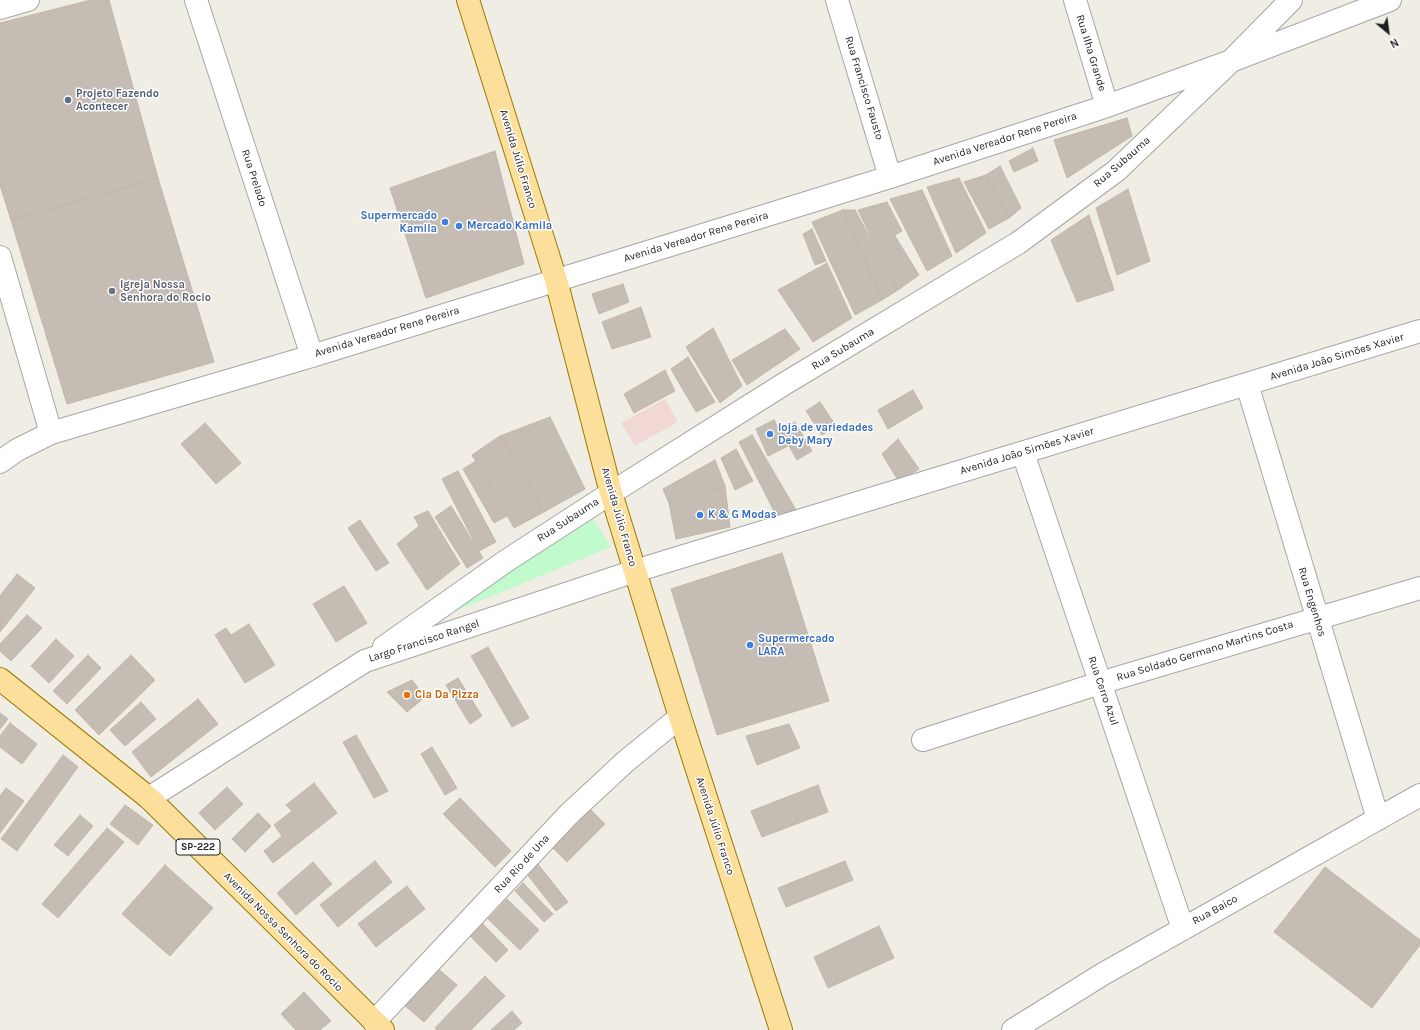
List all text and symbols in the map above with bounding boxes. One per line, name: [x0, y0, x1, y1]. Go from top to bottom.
north arrow: [1368, 12, 1408, 52]
street label: Rua Ilha Grande: [1073, 13, 1109, 93]
street label: Rua Francisco Fausto: [842, 35, 886, 141]
text: N: [1387, 35, 1401, 51]
place label: Projeto Fazendo Acontecer: [76, 87, 159, 113]
marker: Projeto Fazendo Acontecer: [63, 95, 73, 105]
street label: Avenida Júlio Franco: [497, 108, 539, 210]
street label: Avenida Vereador Rene Pereira: [931, 109, 1079, 169]
street label: Rua Subauma: [1091, 134, 1153, 190]
street label: Rua Prelado: [239, 148, 269, 208]
place label: Supermercado Kamila: [360, 209, 437, 235]
street label: Avenida Vereador Rene Pereira: [622, 209, 770, 265]
marker: Supermercado Kamila: [440, 217, 450, 227]
place label: Mercado Kamila: [467, 219, 552, 233]
marker: Mercado Kamila: [454, 221, 464, 231]
place label: Igreja Nossa Senhora do Rocio: [120, 278, 211, 304]
marker: Igreja Nossa Senhora do Rocio: [107, 286, 117, 296]
street label: Avenida Vereador Rene Pereira: [313, 304, 461, 360]
street label: Rua Subauma: [809, 325, 877, 373]
street label: Avenida João Simões Xavier: [1268, 330, 1406, 384]
place label: loja de variedades Deby Mary: [778, 421, 873, 447]
street label: Avenida João Simões Xavier: [958, 424, 1096, 478]
marker: loja de variedades Deby Mary: [765, 429, 775, 439]
street label: Avenida Júlio Franco: [599, 466, 639, 568]
street label: Rua Subauma: [535, 495, 601, 545]
place label: K & G Modas: [708, 508, 776, 522]
marker: K & G Modas: [695, 510, 705, 520]
street label: Rua Engenhos: [1295, 566, 1329, 638]
street label: Largo Francisco Rangel: [367, 617, 481, 665]
street label: Rua Soldado Germano Martins Costa: [1115, 618, 1295, 684]
place label: Supermercado LARA: [758, 632, 835, 658]
marker: Supermercado LARA: [745, 640, 755, 650]
street label: Rua Cerro Azul: [1085, 655, 1121, 727]
place label: Cia Da Pizza: [415, 688, 479, 702]
marker: Cia Da Pizza: [402, 690, 412, 700]
street label: Avenida Júlio Franco: [693, 775, 737, 877]
street label: Rua Rio de Una: [491, 832, 553, 896]
road number: SP-222: [176, 839, 220, 855]
street label: Avenida Nossa Senhora do Rocio: [221, 870, 345, 994]
street label: Rua Baico: [1190, 892, 1240, 928]

